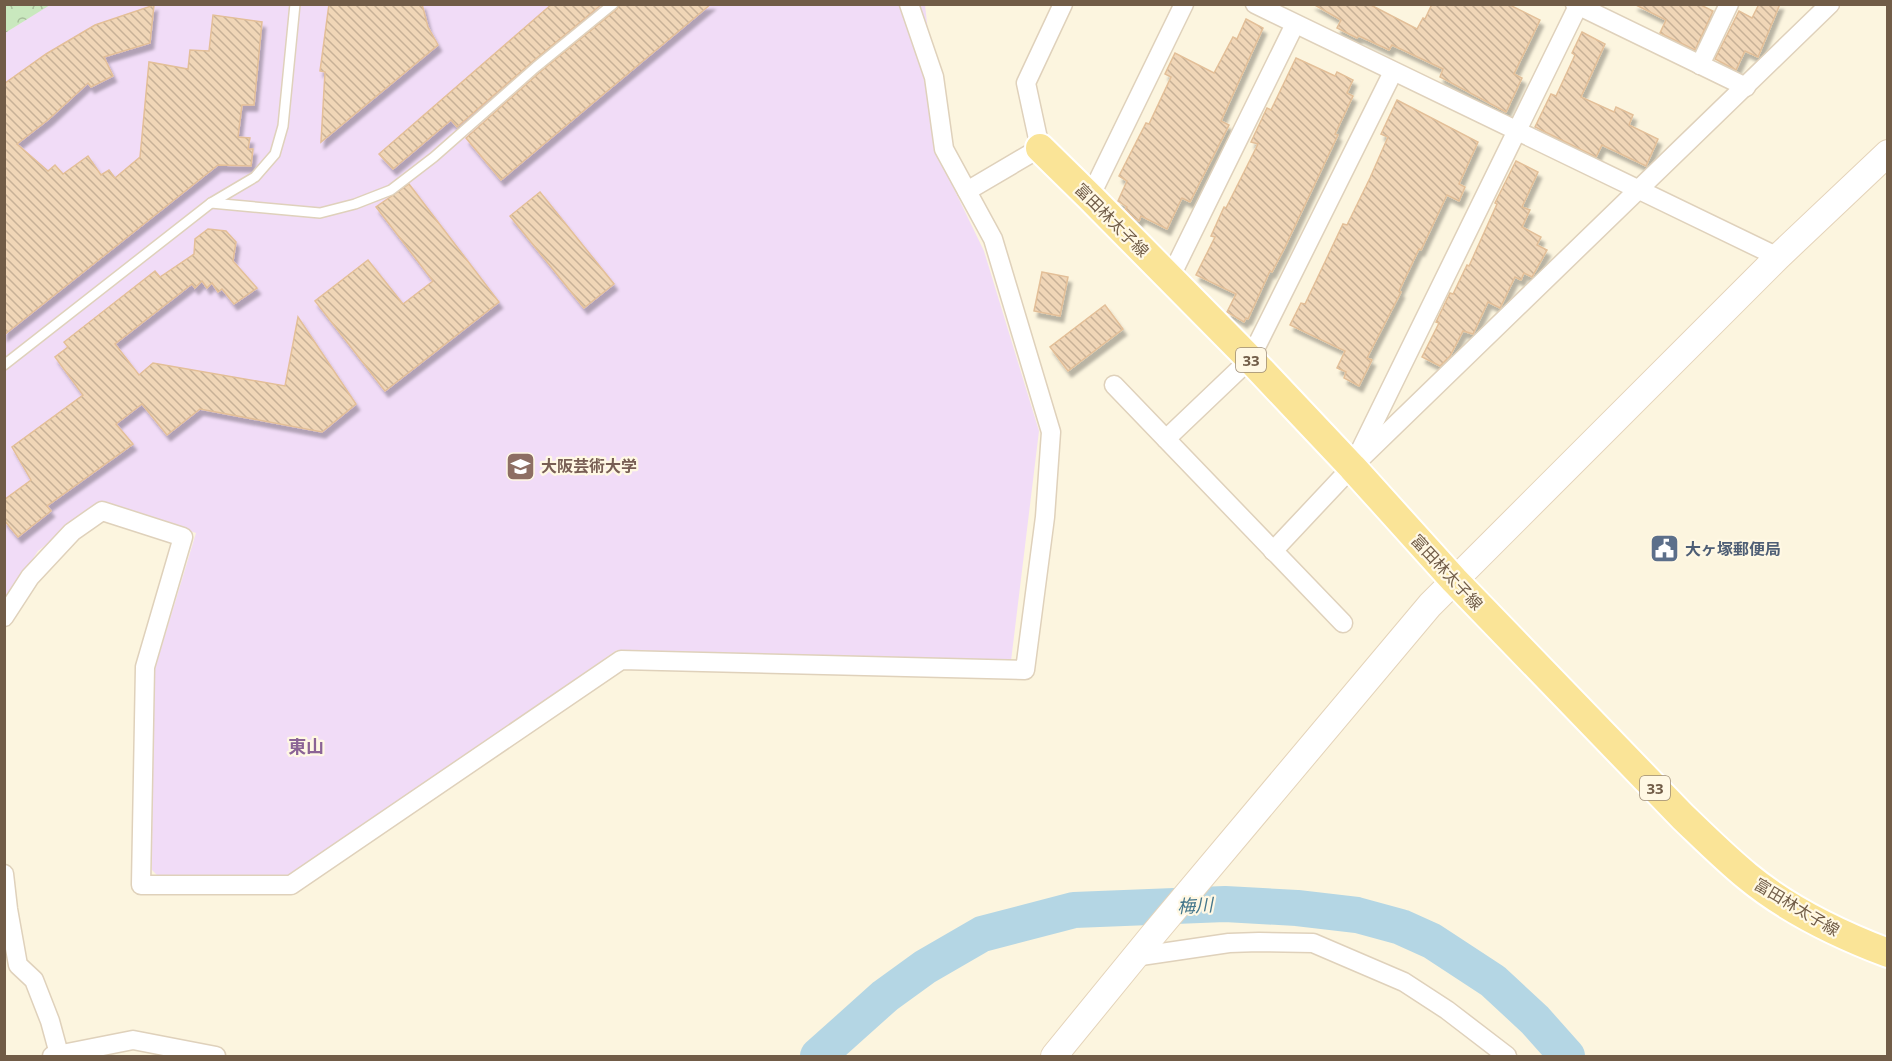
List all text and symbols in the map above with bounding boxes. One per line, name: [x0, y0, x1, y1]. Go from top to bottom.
street label: 富田林太子線: [1070, 178, 1154, 262]
road number: 33: [1236, 348, 1266, 372]
school or university icon: 大阪芸術大学: [504, 450, 536, 482]
place label: 大阪芸術大学: [541, 455, 637, 477]
street label: 富田林太子線: [1406, 529, 1488, 615]
public building icon: 大ヶ塚郵便局: [1648, 533, 1680, 565]
place label: 大ヶ塚郵便局: [1685, 538, 1781, 560]
district label: 東山: [288, 734, 324, 758]
road number: 33: [1640, 776, 1670, 800]
street label: 富田林太子線: [1750, 873, 1844, 941]
water label: 梅川: [1176, 892, 1216, 918]

